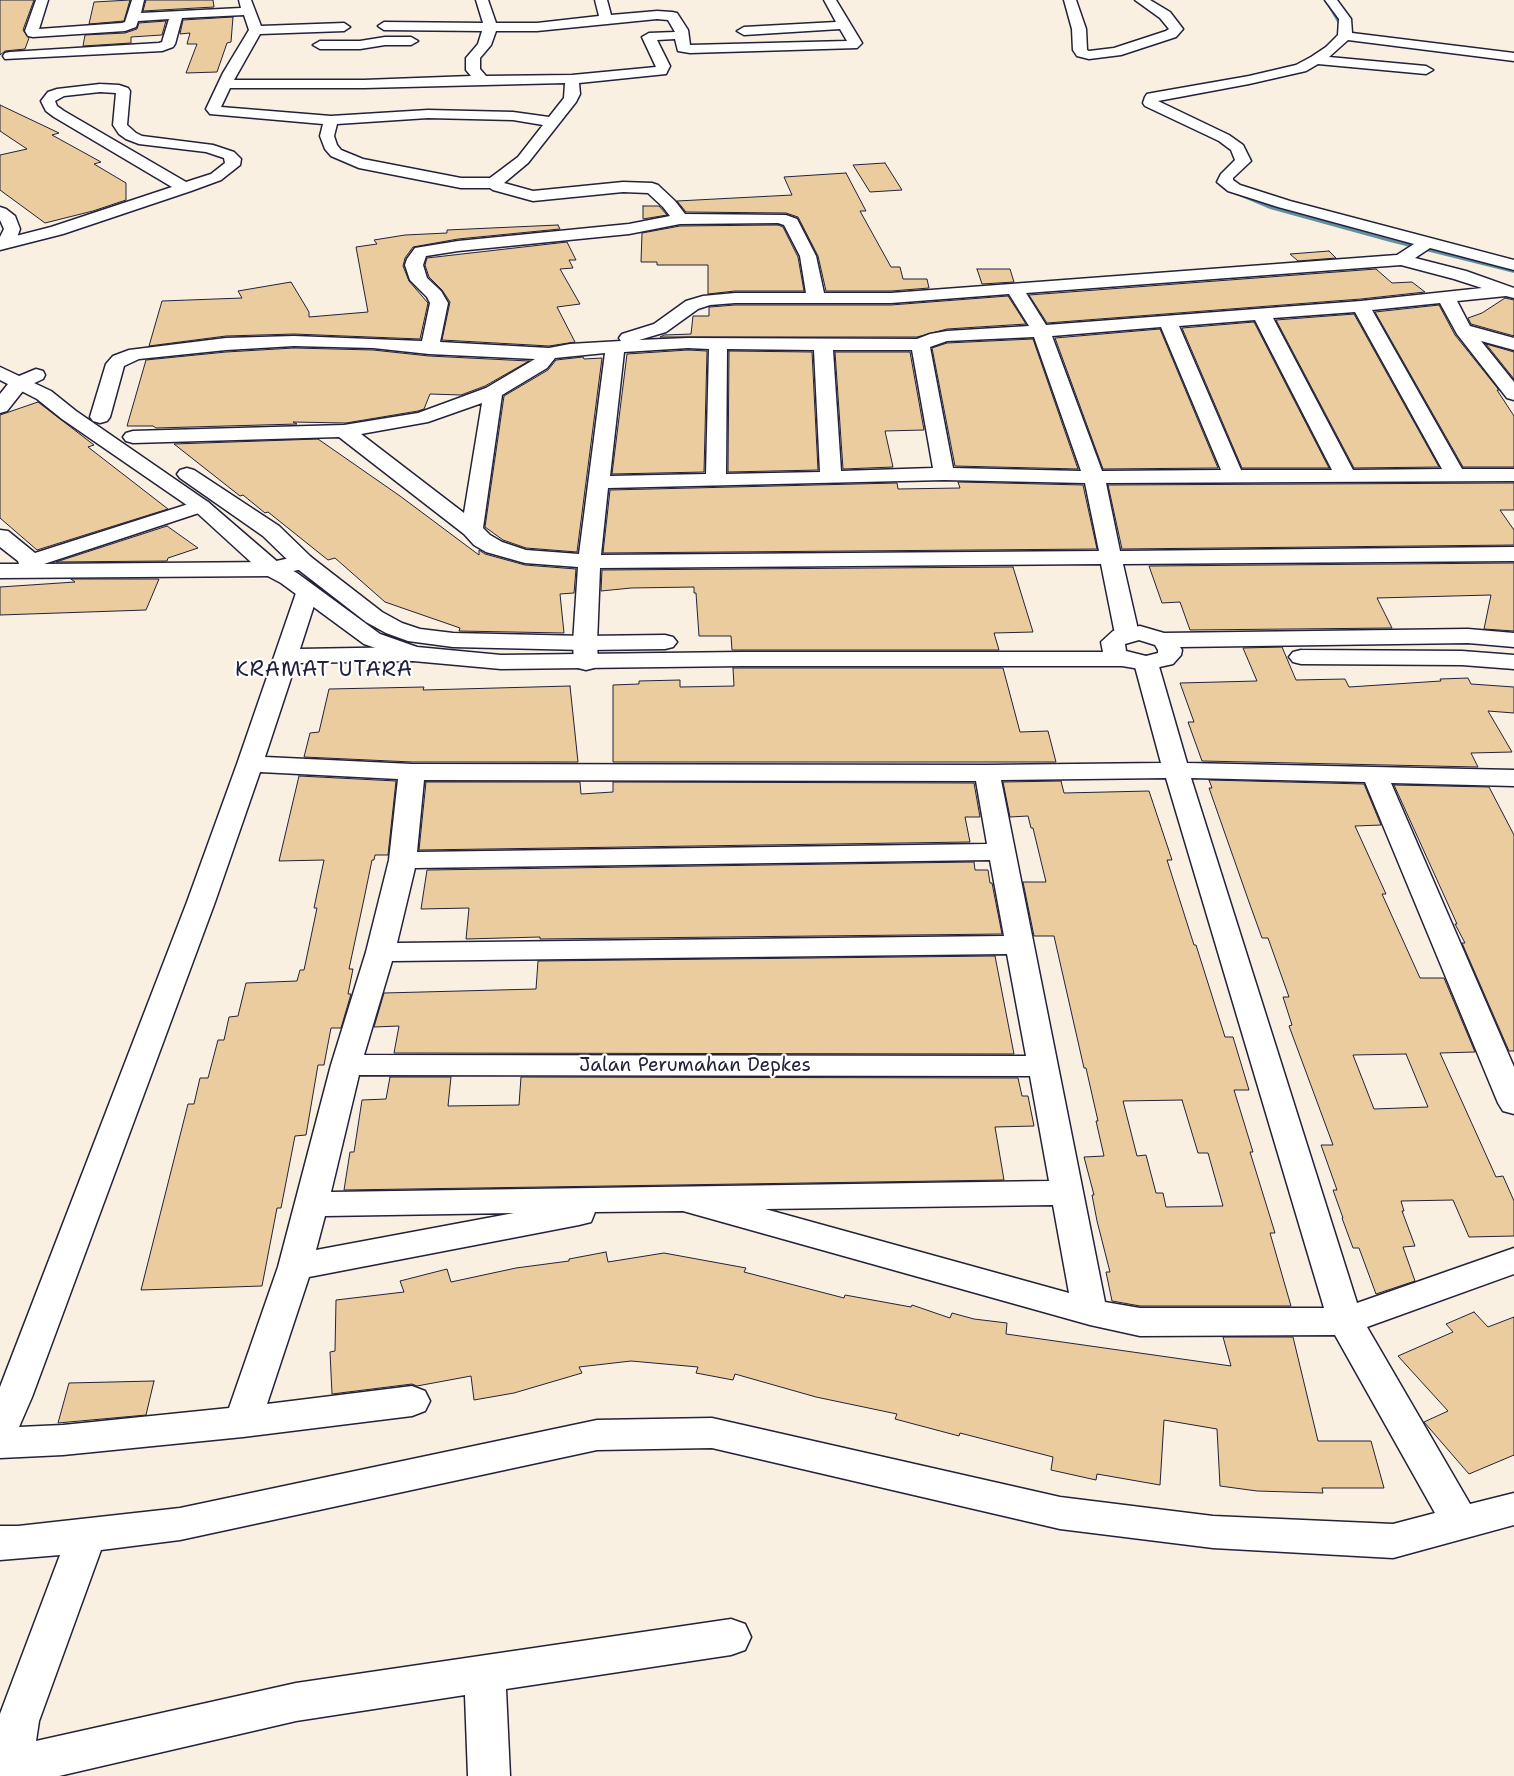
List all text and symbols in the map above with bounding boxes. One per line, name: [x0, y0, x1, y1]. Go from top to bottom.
district label: KRAMAT UTARA: [233, 658, 415, 684]
street label: Jalan Perumahan Depkes: [579, 1055, 811, 1077]

